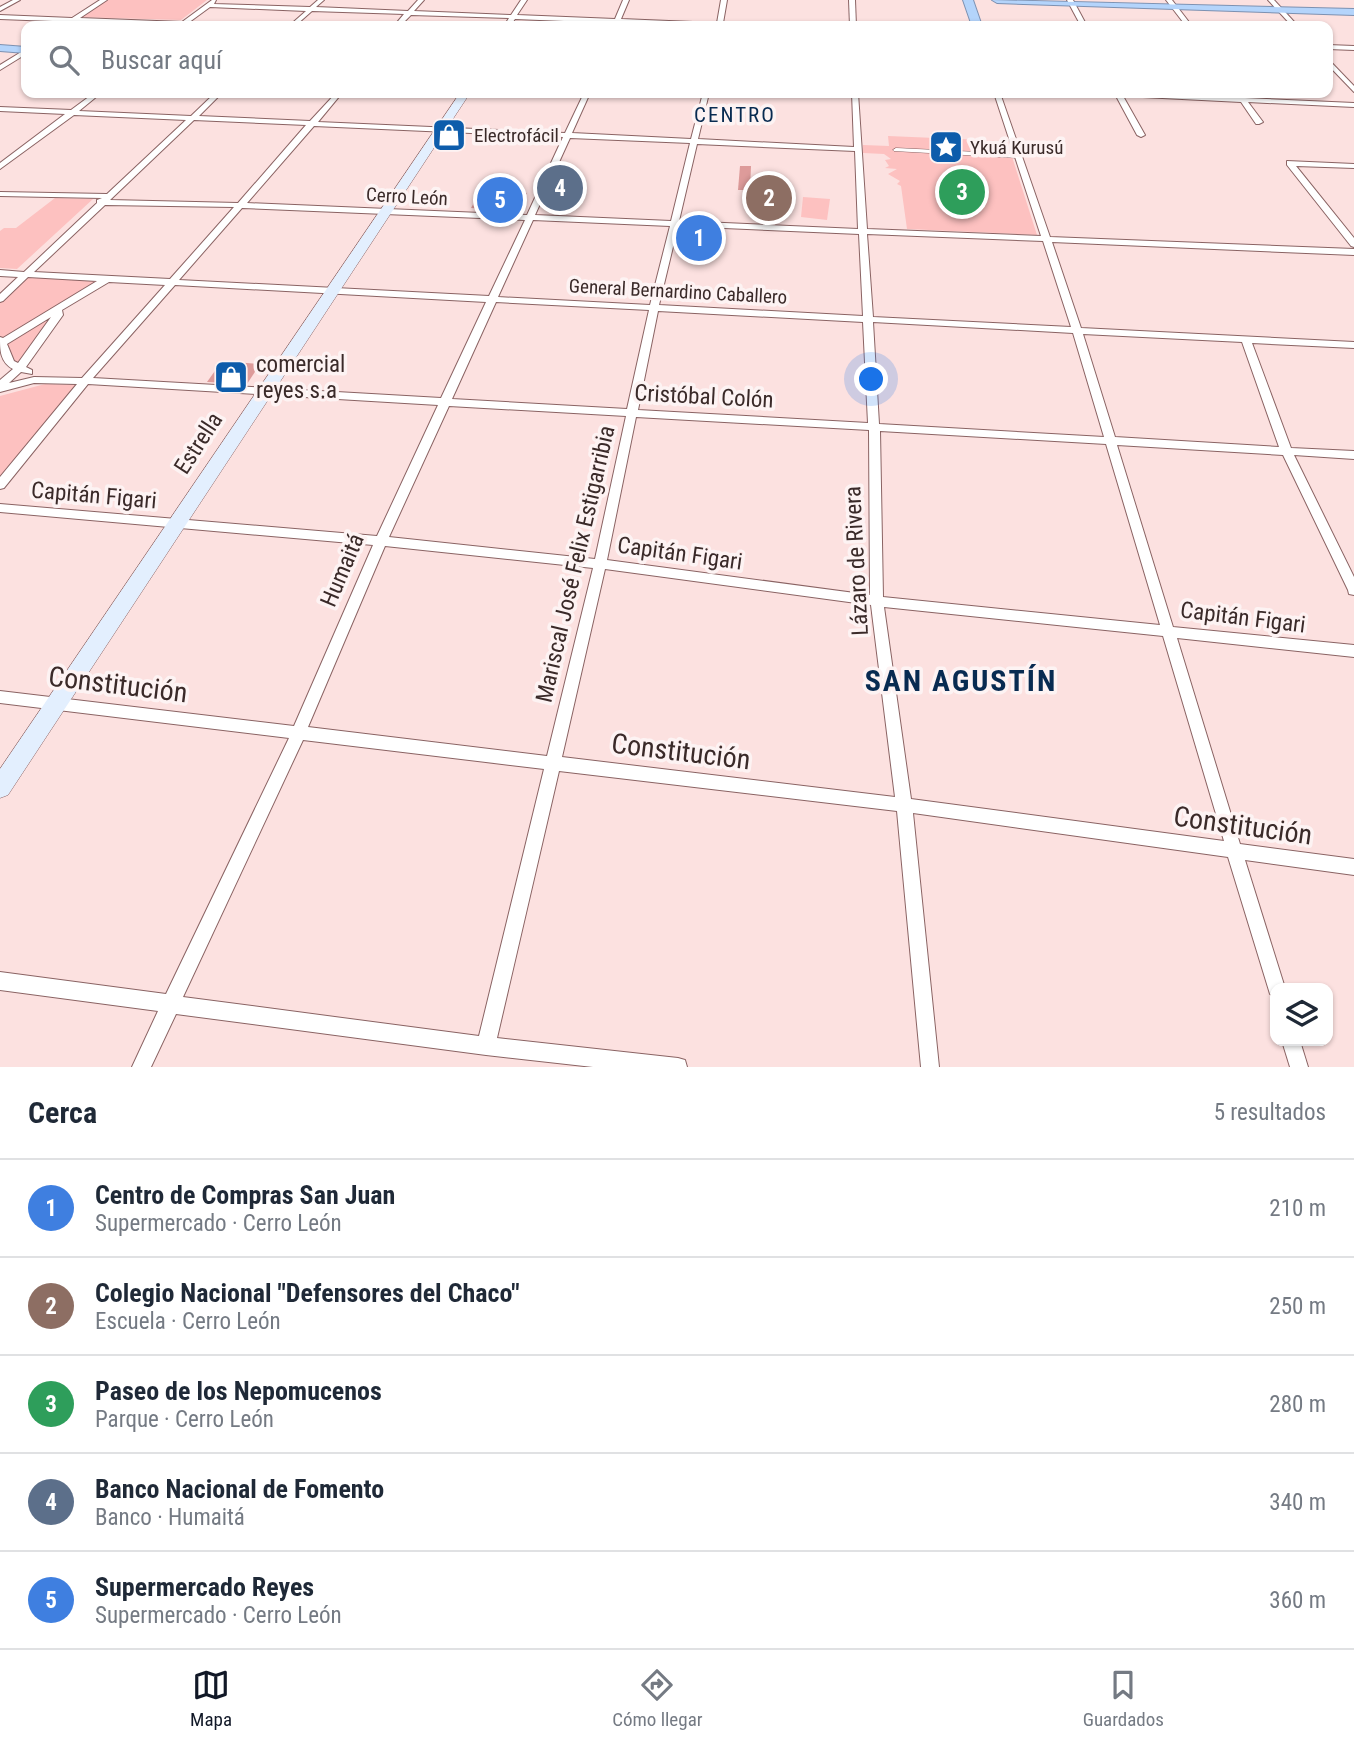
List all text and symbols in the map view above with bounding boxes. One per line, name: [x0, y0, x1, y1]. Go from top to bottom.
search box: [21, 21, 1333, 98]
icon: search: [45, 41, 83, 79]
text: Buscar aquí: [101, 45, 222, 75]
district label: CENTRO: [694, 103, 776, 127]
shop icon: Electrofácil: [430, 116, 468, 154]
place label: Electrofácil: [474, 124, 559, 147]
place icon: Ykuá Kurusú: [927, 128, 965, 166]
place label: Ykuá Kurusú: [970, 136, 1063, 159]
pin: 4: [537, 162, 583, 214]
pin: 3: [939, 166, 985, 218]
pin: 2: [746, 172, 792, 224]
pin: 5: [477, 174, 523, 226]
street label: Cerro León: [366, 183, 448, 210]
pin: 1: [676, 212, 722, 264]
street label: General Bernardino Caballero: [568, 274, 788, 309]
place label: comercial reyes s.a: [256, 351, 345, 404]
shop icon: comercial reyes s.a: [212, 358, 250, 396]
your location: [854, 362, 888, 396]
street label: Cristóbal Colón: [634, 379, 774, 414]
street label: Estrella: [169, 407, 228, 479]
street label: Mariscal José Felix Estigarribia: [530, 423, 621, 705]
street label: Capitán Figari: [30, 477, 158, 514]
street label: Lázaro de Rivera: [839, 486, 874, 636]
street label: Humaitá: [315, 530, 370, 611]
street label: Capitán Figari: [616, 531, 744, 576]
street label: Capitán Figari: [1179, 596, 1307, 639]
street label: Constitución: [47, 660, 189, 709]
district label: SAN AGUSTÍN: [865, 663, 1057, 698]
street label: Constitución: [610, 727, 752, 776]
street label: Constitución: [1171, 799, 1314, 852]
map controls: [1270, 983, 1333, 1046]
button: layers: [1270, 983, 1333, 1046]
text: Cerca: [28, 1095, 97, 1130]
text: 5 resultados: [1214, 1099, 1326, 1126]
text: Centro de Compras San Juan: [95, 1180, 395, 1210]
text: 1: [45, 1195, 57, 1222]
text: 210 m: [1269, 1195, 1326, 1222]
text: Supermercado · Cerro León: [95, 1210, 342, 1237]
text: Colegio Nacional "Defensores del Chaco": [95, 1278, 520, 1308]
text: 2: [45, 1293, 57, 1320]
text: 250 m: [1269, 1293, 1326, 1320]
text: Escuela · Cerro León: [95, 1308, 281, 1335]
text: Paseo de los Nepomucenos: [95, 1376, 382, 1406]
text: 3: [45, 1391, 57, 1418]
text: 280 m: [1269, 1391, 1326, 1418]
text: Parque · Cerro León: [95, 1406, 274, 1433]
text: Banco Nacional de Fomento: [95, 1474, 384, 1504]
text: 4: [45, 1489, 57, 1516]
text: 340 m: [1269, 1489, 1326, 1516]
text: Banco · Humaitá: [95, 1504, 245, 1531]
text: Supermercado Reyes: [95, 1572, 314, 1602]
text: 5: [45, 1587, 57, 1614]
text: 360 m: [1269, 1587, 1326, 1614]
text: Supermercado · Cerro León: [95, 1602, 342, 1629]
tab: Mapa: [190, 1666, 232, 1731]
tab: Cómo llegar: [612, 1666, 703, 1731]
tab: Guardados: [1083, 1666, 1164, 1731]

